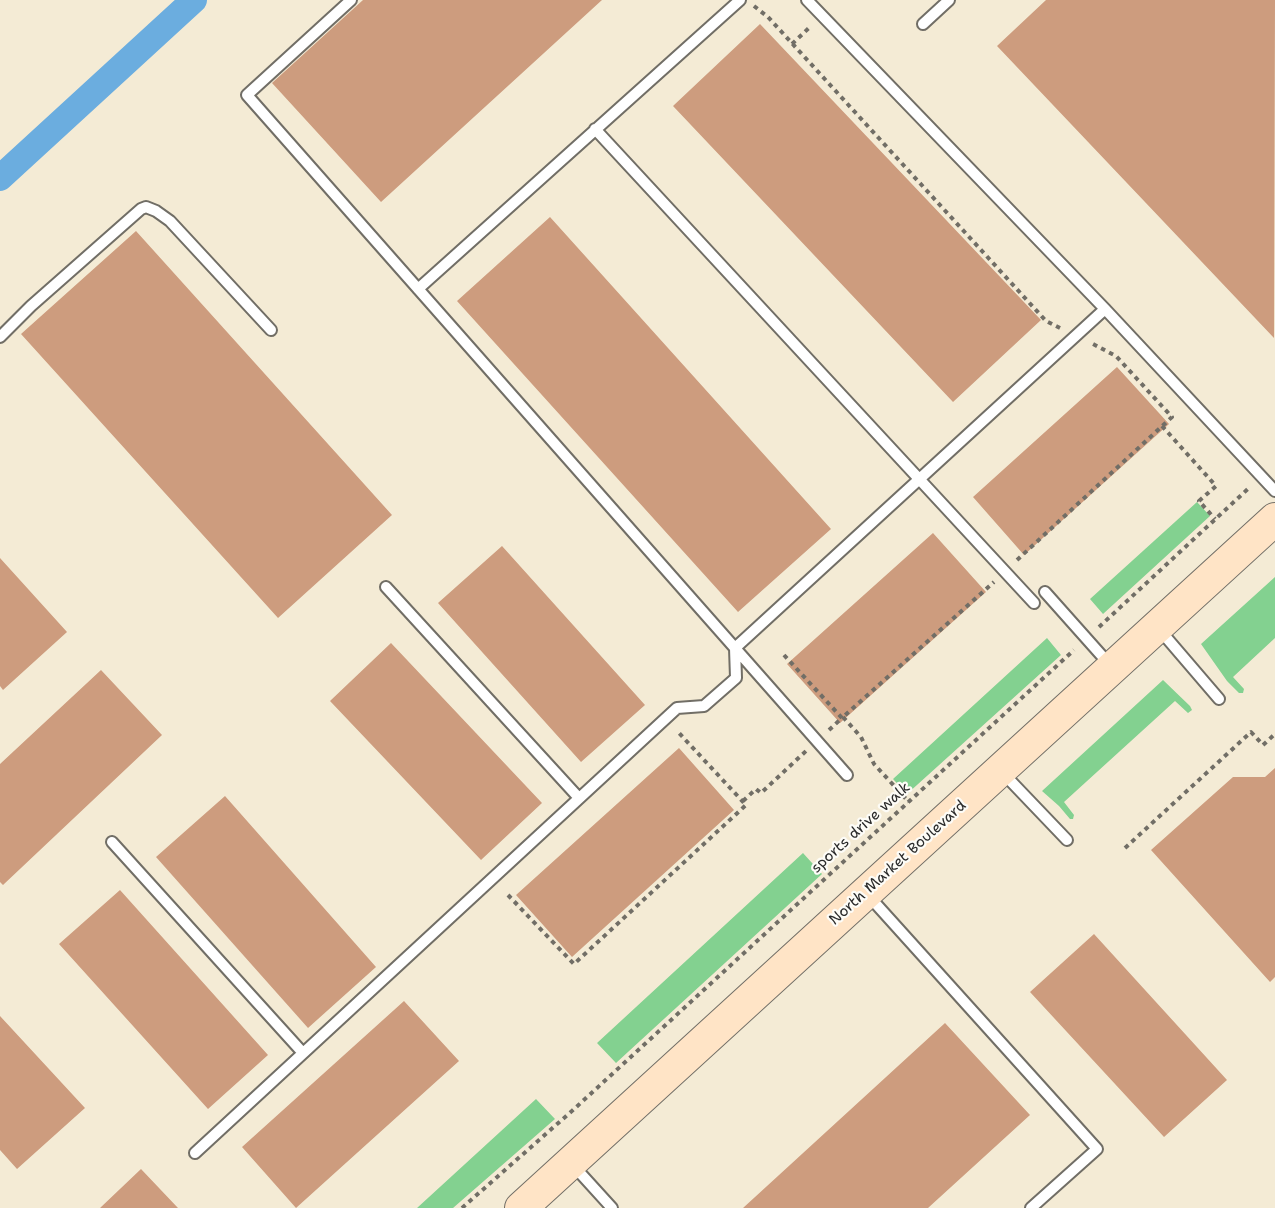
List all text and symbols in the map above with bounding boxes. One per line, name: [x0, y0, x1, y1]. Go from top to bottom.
street label: sports drive walk: [808, 779, 914, 877]
street label: North Market Boulevard: [826, 797, 970, 929]

